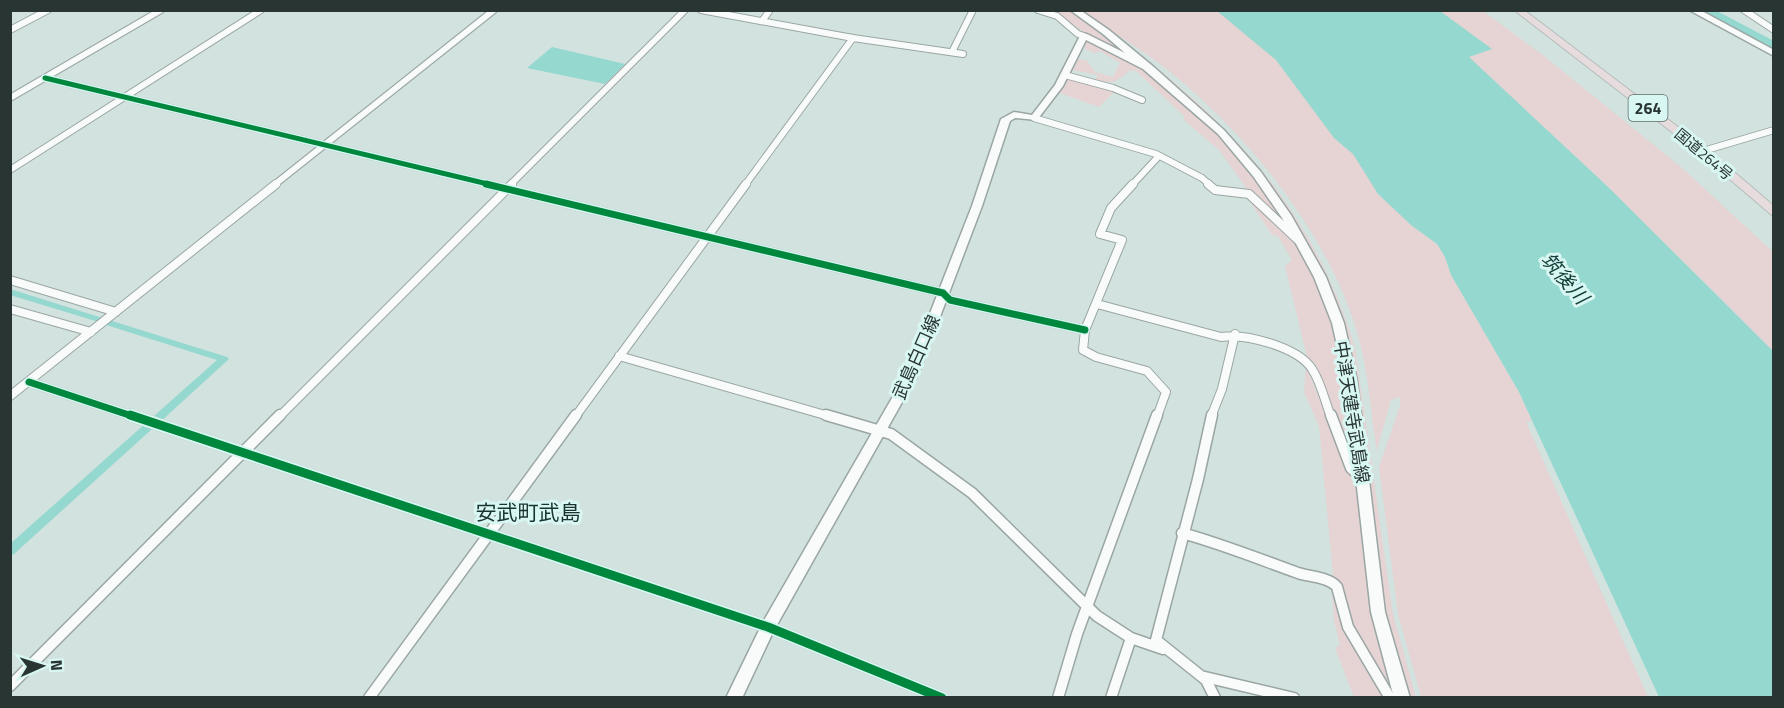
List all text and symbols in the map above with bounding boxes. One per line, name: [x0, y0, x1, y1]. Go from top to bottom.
road number: 264: [1628, 95, 1668, 121]
street label: 国道264号: [1670, 123, 1738, 185]
water label: 筑後川: [1534, 245, 1598, 312]
street label: 武島白口線: [885, 310, 947, 404]
street label: 中津天建寺武島線: [1327, 339, 1377, 485]
district label: 安武町武島: [476, 496, 581, 528]
north arrow: [12, 636, 72, 696]
text: N: [45, 659, 69, 671]

